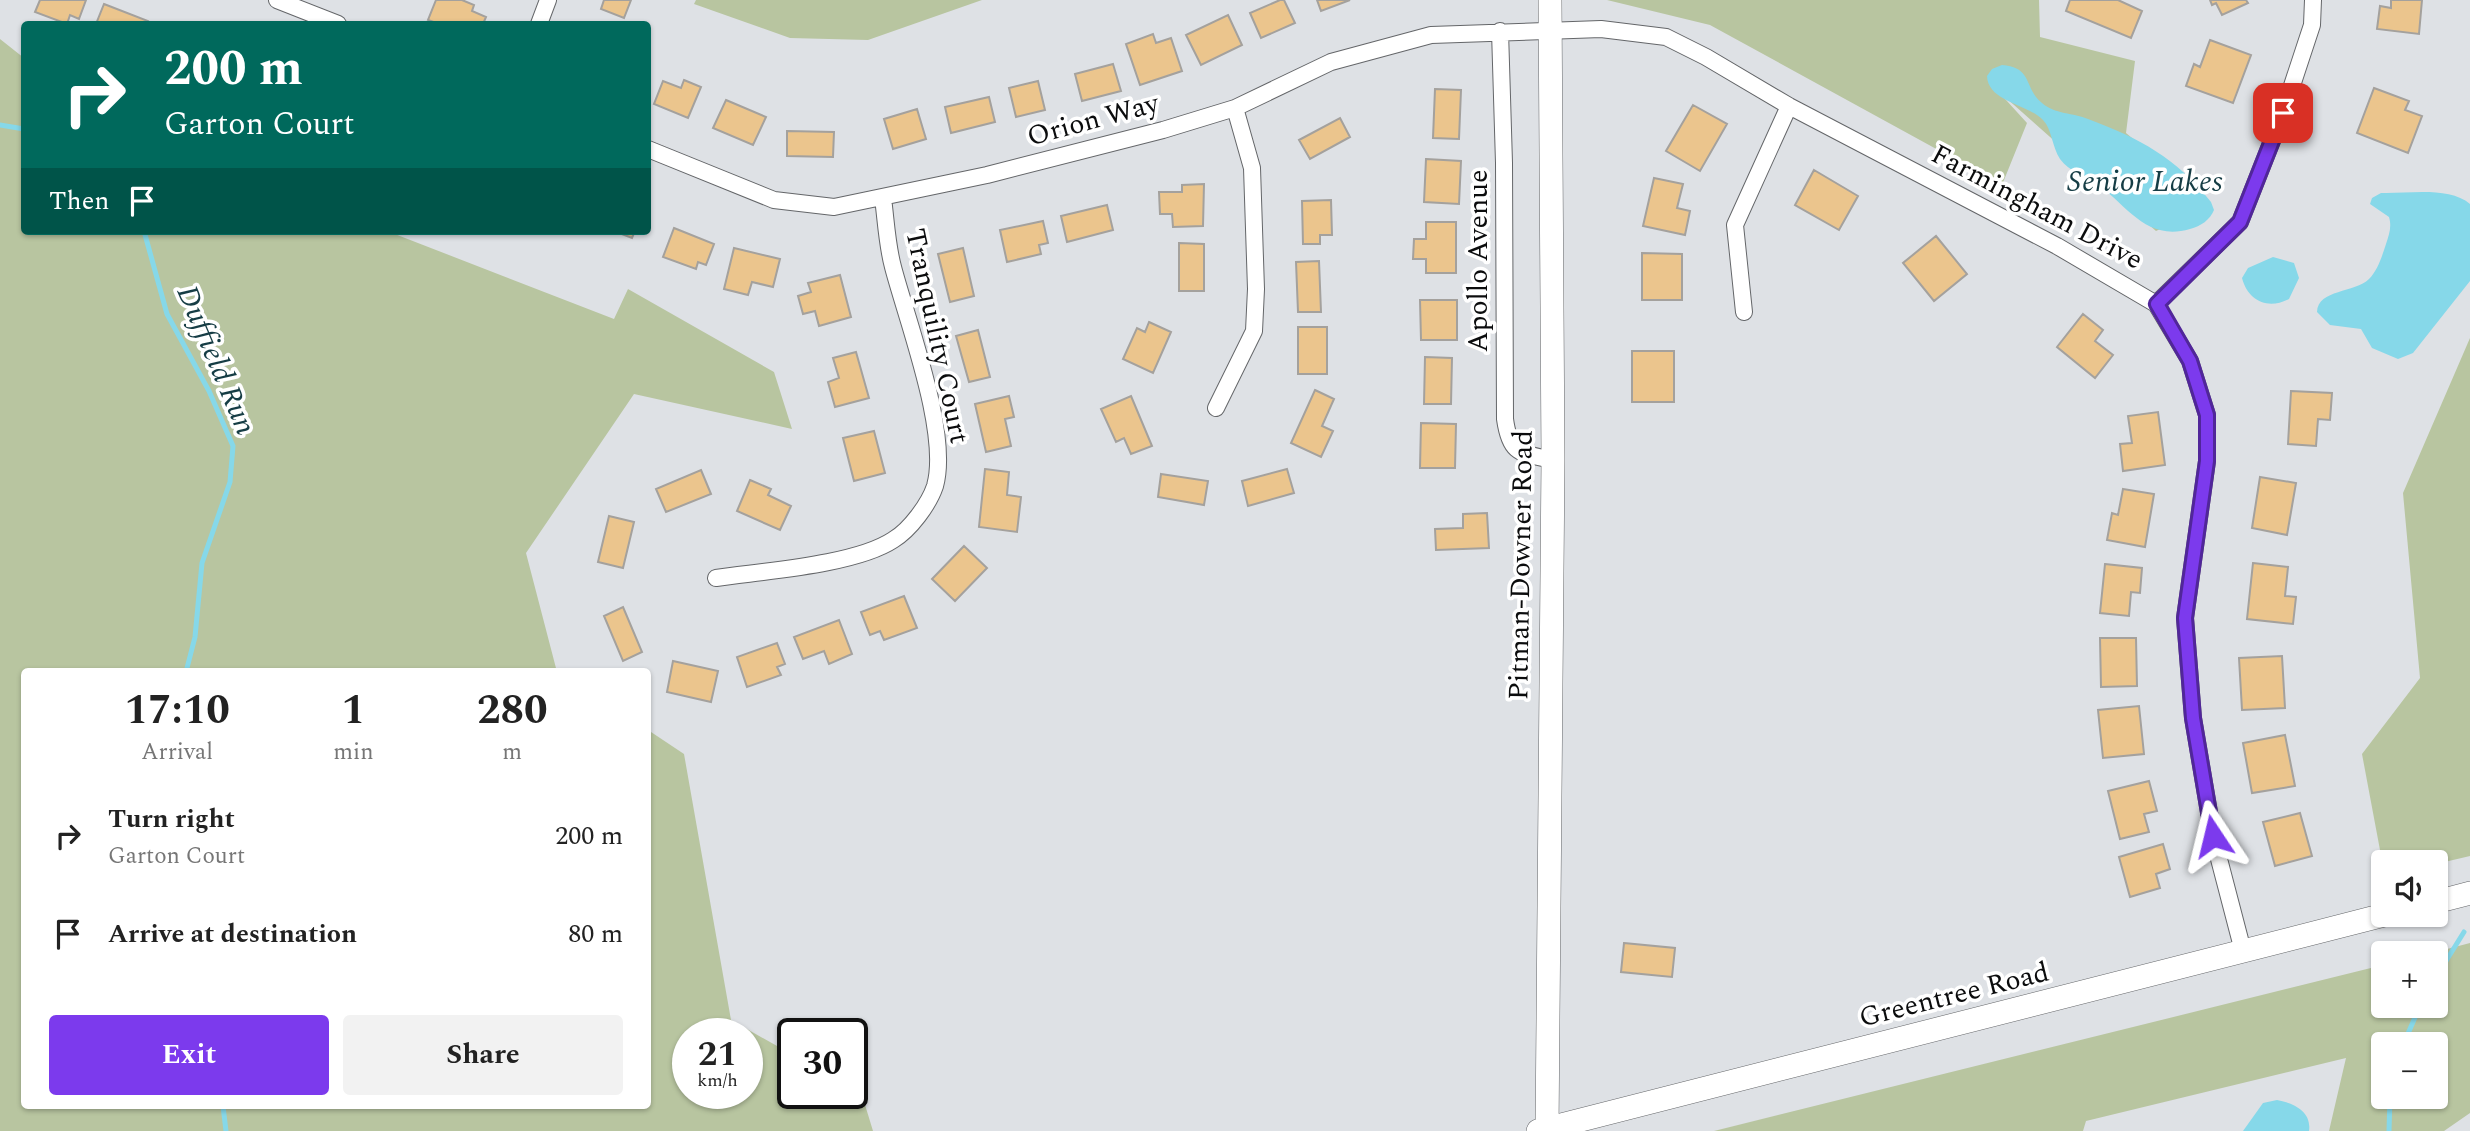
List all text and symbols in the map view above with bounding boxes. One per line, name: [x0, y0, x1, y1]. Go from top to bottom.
text: 200 m: [164, 32, 303, 107]
icon: right: [49, 49, 140, 140]
street label: Orion Way: [1022, 81, 1165, 158]
pin: [2253, 83, 2313, 143]
icon: arrive: [2264, 94, 2302, 132]
text: Garton Court: [164, 100, 355, 149]
street label: Farmingham Drive: [1923, 133, 2151, 281]
water label: Senior Lakes: [2067, 159, 2223, 205]
street label: Apollo Avenue: [1457, 169, 1500, 353]
text: Then: [49, 181, 109, 221]
icon: arrive: [123, 182, 161, 220]
street label: Tranquility Court: [893, 224, 981, 448]
water label: Duffield Run: [164, 278, 268, 442]
street label: Pitman-Downer Road: [1497, 430, 1545, 700]
text: 17:10: [124, 679, 230, 742]
text: 1: [342, 679, 365, 742]
text: 280: [477, 679, 548, 742]
text: Arrival: [141, 735, 213, 770]
text: min: [333, 735, 374, 770]
text: m: [502, 735, 522, 770]
text: Turn right: [108, 799, 235, 839]
position arrow: [2176, 799, 2250, 873]
text: 200 m: [555, 816, 623, 856]
icon: right: [49, 817, 87, 855]
text: Garton Court: [108, 839, 245, 874]
map controls: [2371, 850, 2448, 1109]
button: sound: [2371, 850, 2448, 927]
text: Arrive at destination: [108, 914, 357, 954]
text: 80 m: [568, 914, 623, 954]
icon: arrive: [49, 915, 87, 953]
button: +: [2371, 941, 2448, 1018]
street label: Greentree Road: [1854, 951, 2054, 1039]
button: Exit: [49, 1015, 329, 1095]
button: Share: [343, 1015, 623, 1095]
speed limit sign: 30: [777, 1018, 868, 1109]
text: 21: [698, 1028, 737, 1081]
button: −: [2371, 1032, 2448, 1109]
text: km/h: [697, 1067, 738, 1094]

